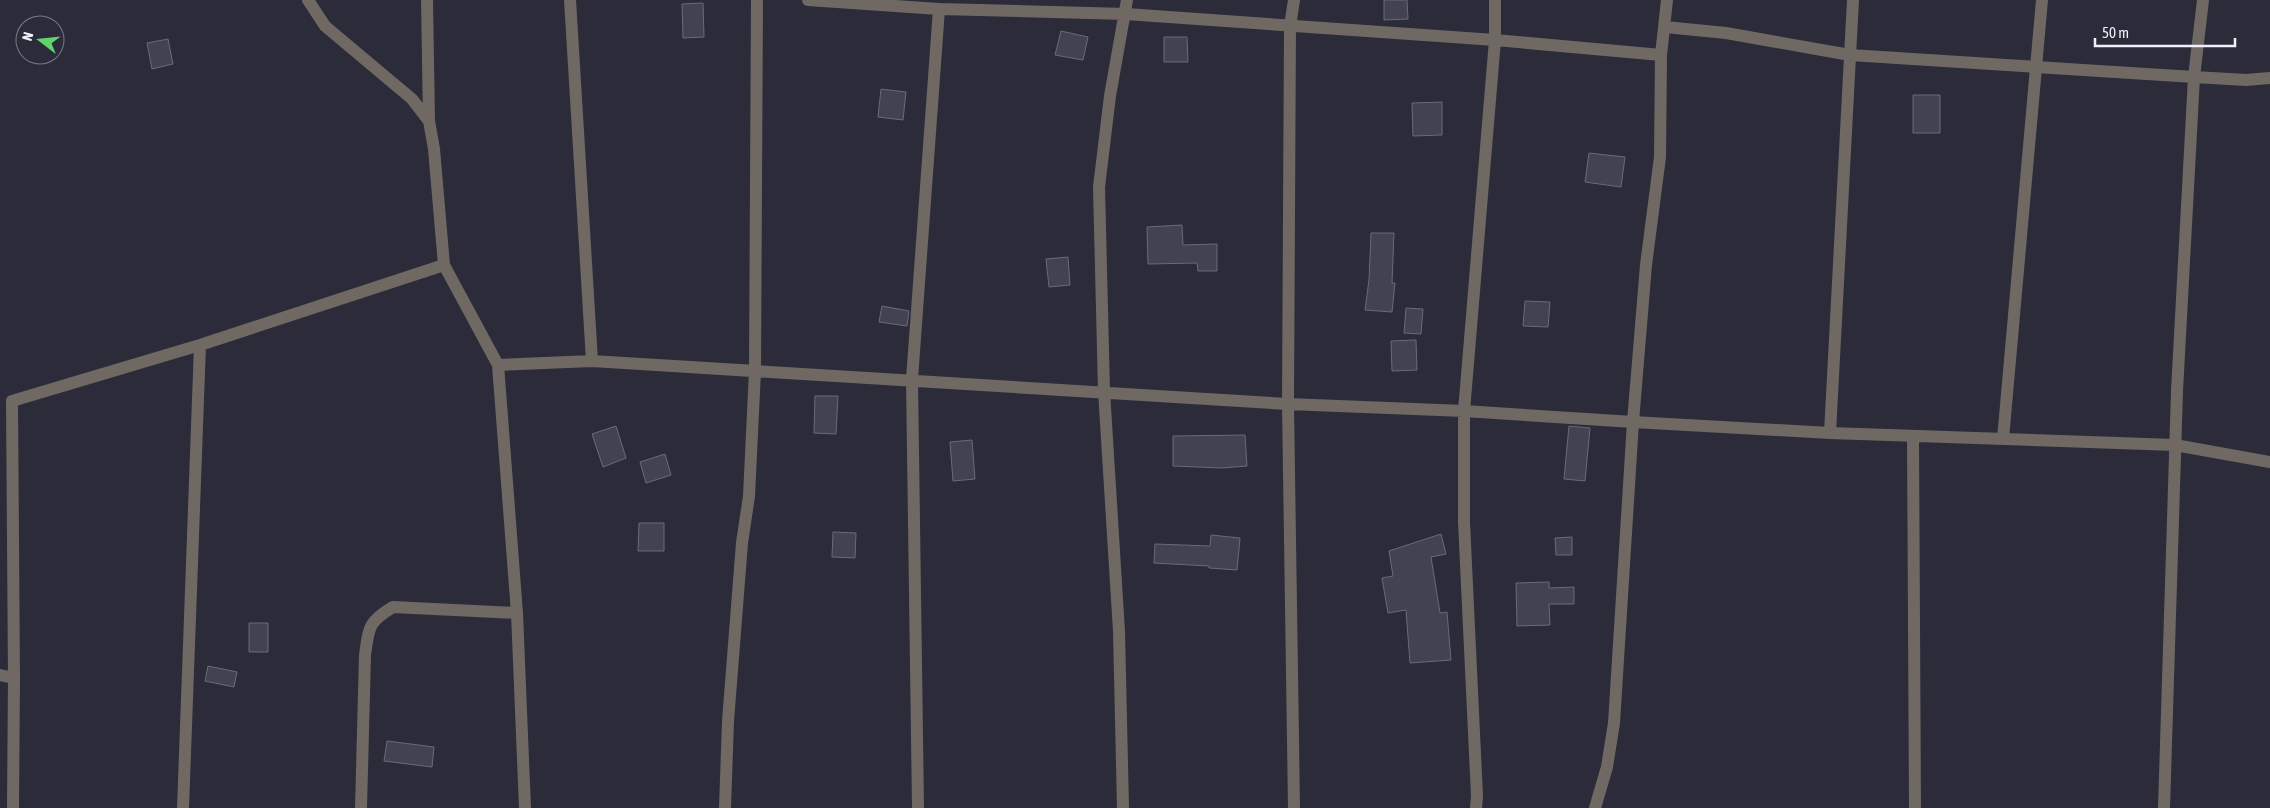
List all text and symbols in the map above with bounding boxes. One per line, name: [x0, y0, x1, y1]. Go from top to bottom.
north arrow: [15, 15, 65, 65]
scale bar: [2095, 15, 2235, 47]
text: 50 m: [2102, 24, 2129, 41]
text: N: [19, 30, 36, 43]

